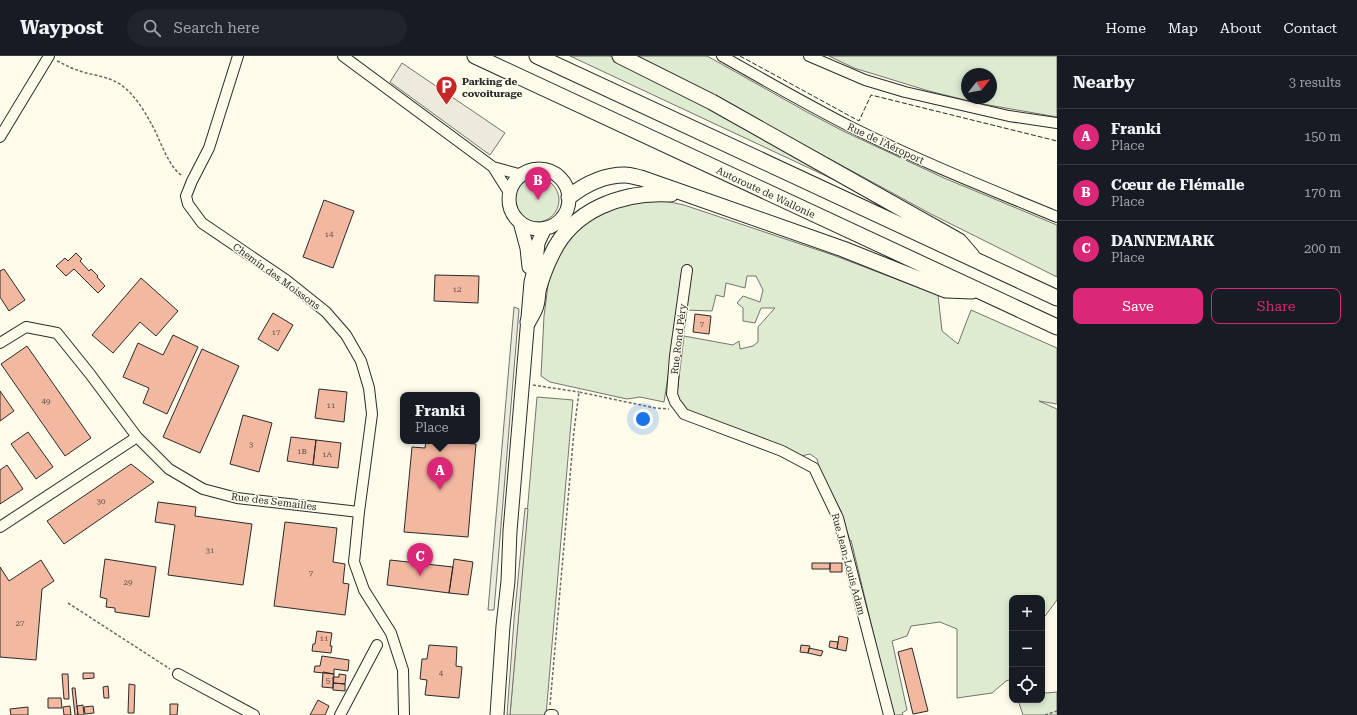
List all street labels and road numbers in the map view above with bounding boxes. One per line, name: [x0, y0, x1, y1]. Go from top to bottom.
street label: Rue de l'Aéroport: [846, 121, 926, 166]
street label: Autoroute de Wallonie: [715, 165, 817, 220]
street label: Chemin des Moissons: [231, 241, 323, 312]
street label: Rue Rond Péry: [669, 303, 688, 375]
street label: Rue des Semailles: [230, 491, 318, 512]
street label: Rue Jean-Louis Adam: [830, 512, 867, 616]

